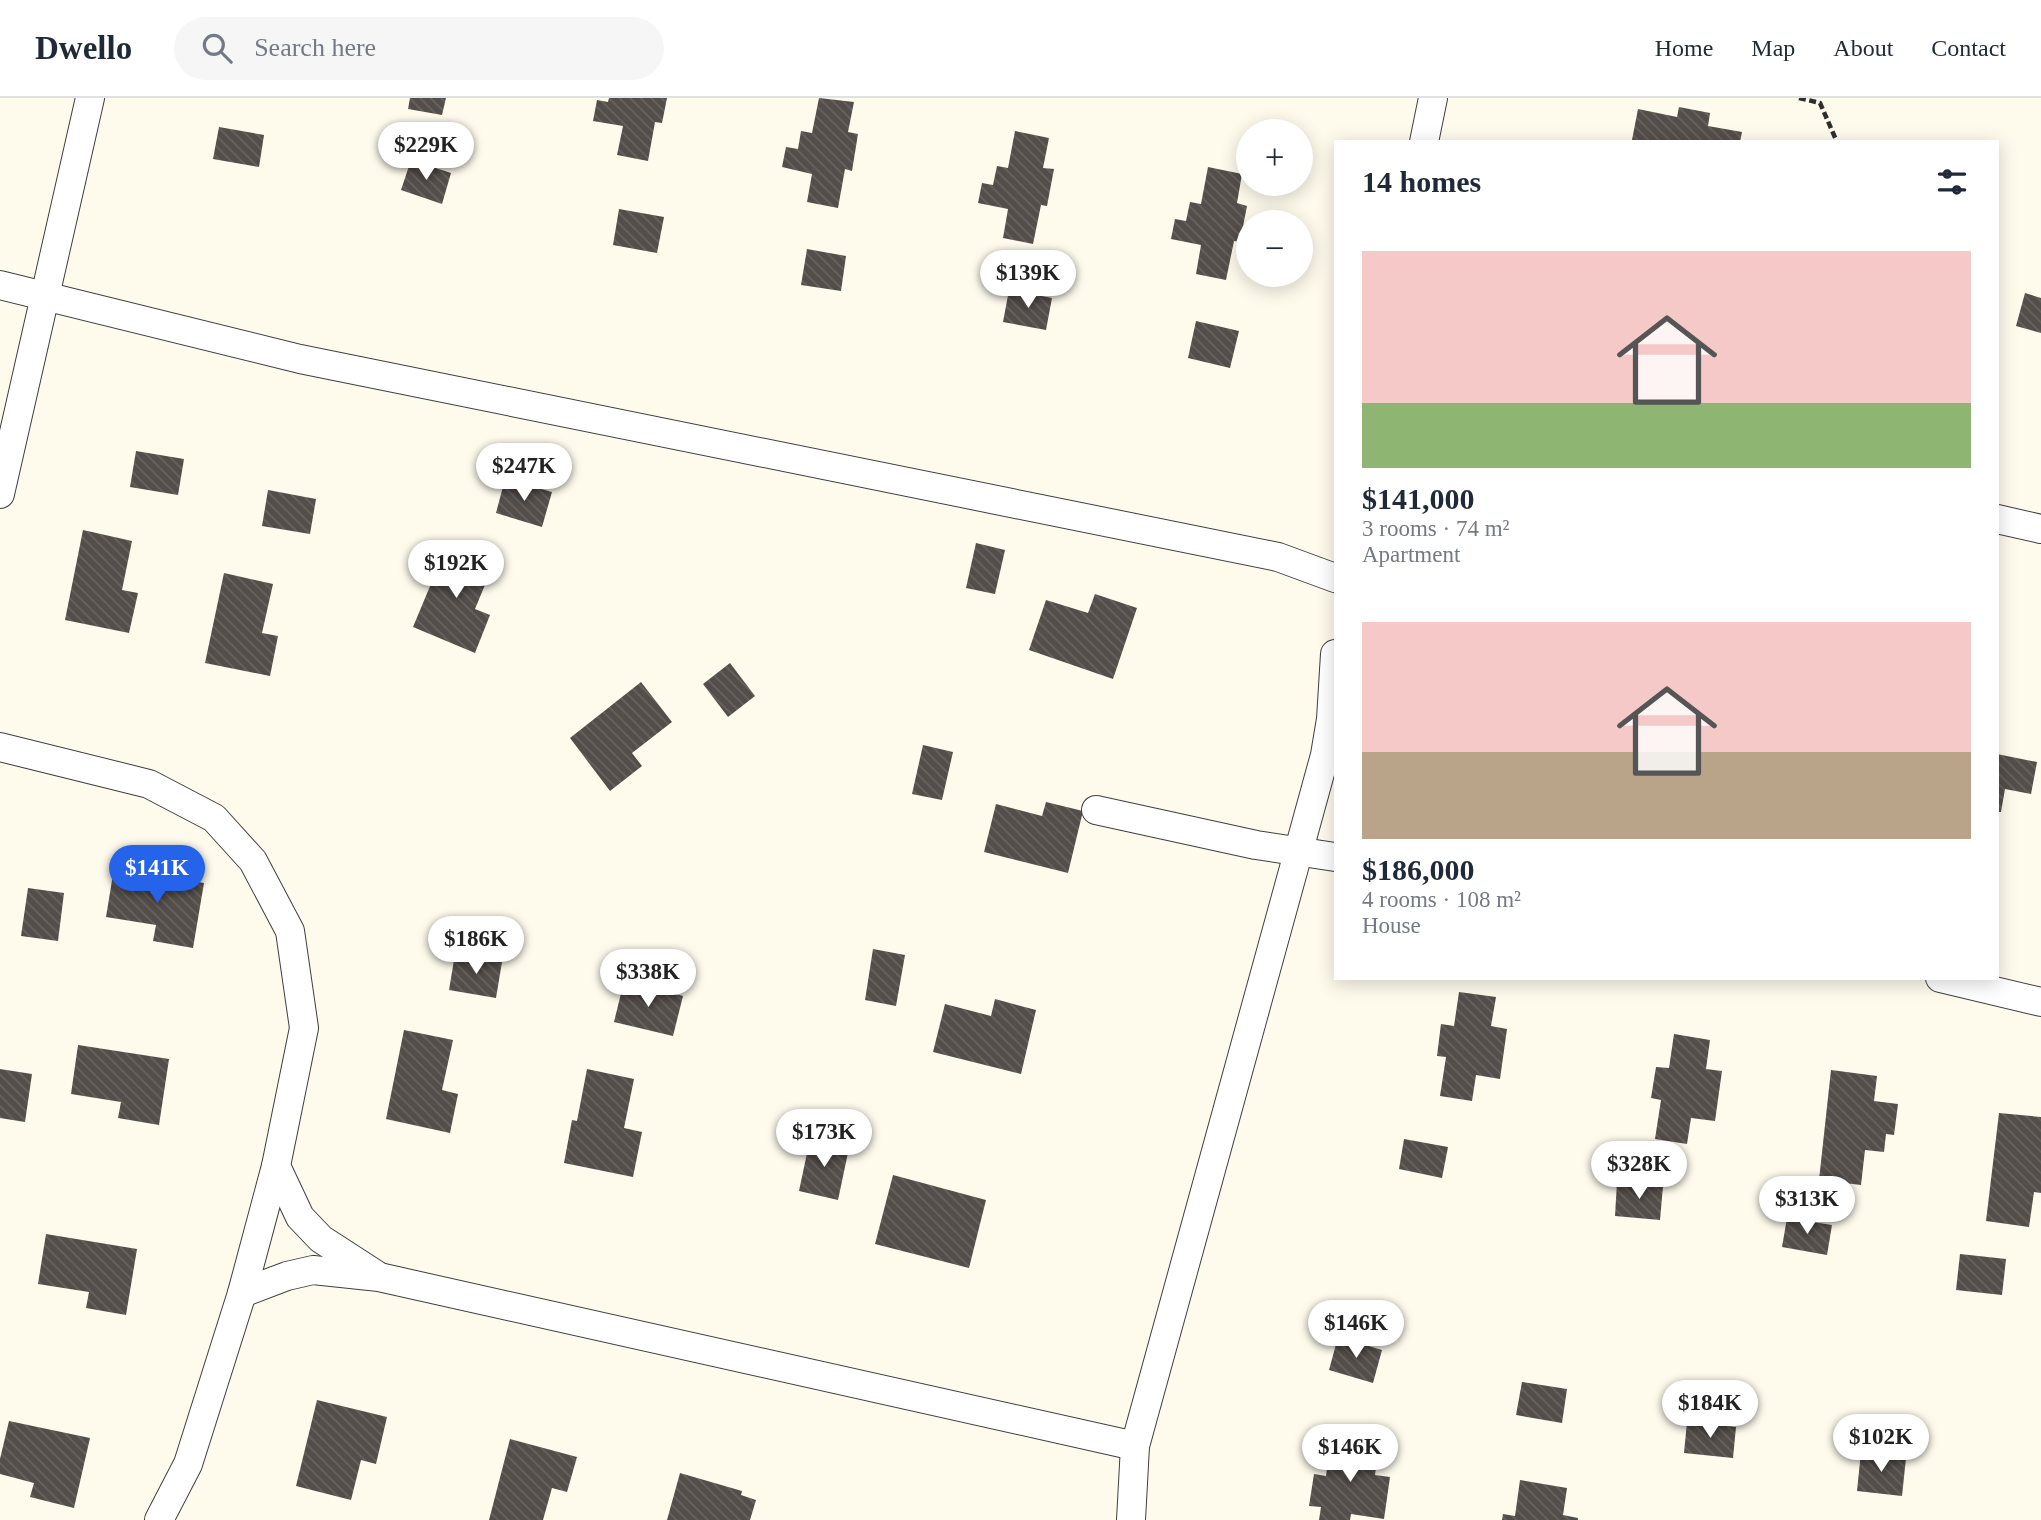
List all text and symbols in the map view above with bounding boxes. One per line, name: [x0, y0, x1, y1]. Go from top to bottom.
search box: [174, 17, 664, 80]
icon: search: [198, 29, 236, 67]
text: Dwello: [35, 30, 132, 66]
text: Search here: [254, 33, 376, 62]
text: Home: [1655, 35, 1713, 61]
text: Map: [1751, 35, 1795, 61]
text: About: [1833, 35, 1893, 61]
text: Contact: [1931, 35, 2006, 61]
map controls: [1236, 119, 1313, 287]
button: +: [1236, 119, 1313, 196]
pin: $229K: [377, 122, 475, 182]
text: $229K: [394, 132, 458, 157]
icon: filters: [1933, 163, 1971, 201]
text: 14 homes: [1362, 165, 1481, 198]
button: −: [1236, 210, 1313, 287]
pin: $139K: [979, 250, 1077, 310]
text: $139K: [996, 260, 1060, 285]
icon: home: [1604, 297, 1730, 423]
pin: $247K: [475, 444, 573, 503]
text: $247K: [492, 453, 556, 478]
text: $141,000: [1362, 482, 1475, 515]
text: 3 rooms · 74 m²: [1362, 516, 1509, 541]
pin: $192K: [407, 540, 505, 600]
text: Apartment: [1362, 542, 1460, 567]
text: $192K: [424, 550, 488, 575]
icon: home: [1604, 668, 1730, 794]
pin: $141K: [108, 846, 206, 905]
text: $186,000: [1362, 853, 1475, 886]
text: $141K: [125, 855, 189, 880]
text: 4 rooms · 108 m²: [1362, 887, 1521, 912]
text: House: [1362, 913, 1421, 938]
pin: $186K: [427, 916, 525, 976]
text: $186K: [444, 926, 508, 951]
pin: $338K: [599, 950, 697, 1009]
text: $338K: [616, 959, 680, 984]
pin: $173K: [775, 1110, 873, 1169]
text: $173K: [792, 1119, 856, 1144]
pin: $328K: [1590, 1142, 1688, 1201]
text: $328K: [1607, 1151, 1671, 1176]
pin: $313K: [1758, 1176, 1856, 1236]
text: $313K: [1775, 1186, 1839, 1211]
pin: $146K: [1307, 1300, 1405, 1360]
text: $146K: [1324, 1310, 1388, 1335]
pin: $184K: [1661, 1380, 1759, 1440]
text: $184K: [1678, 1390, 1742, 1415]
pin: $102K: [1832, 1414, 1930, 1474]
pin: $146K: [1301, 1424, 1399, 1484]
text: $102K: [1849, 1424, 1913, 1449]
text: $146K: [1318, 1434, 1382, 1459]

